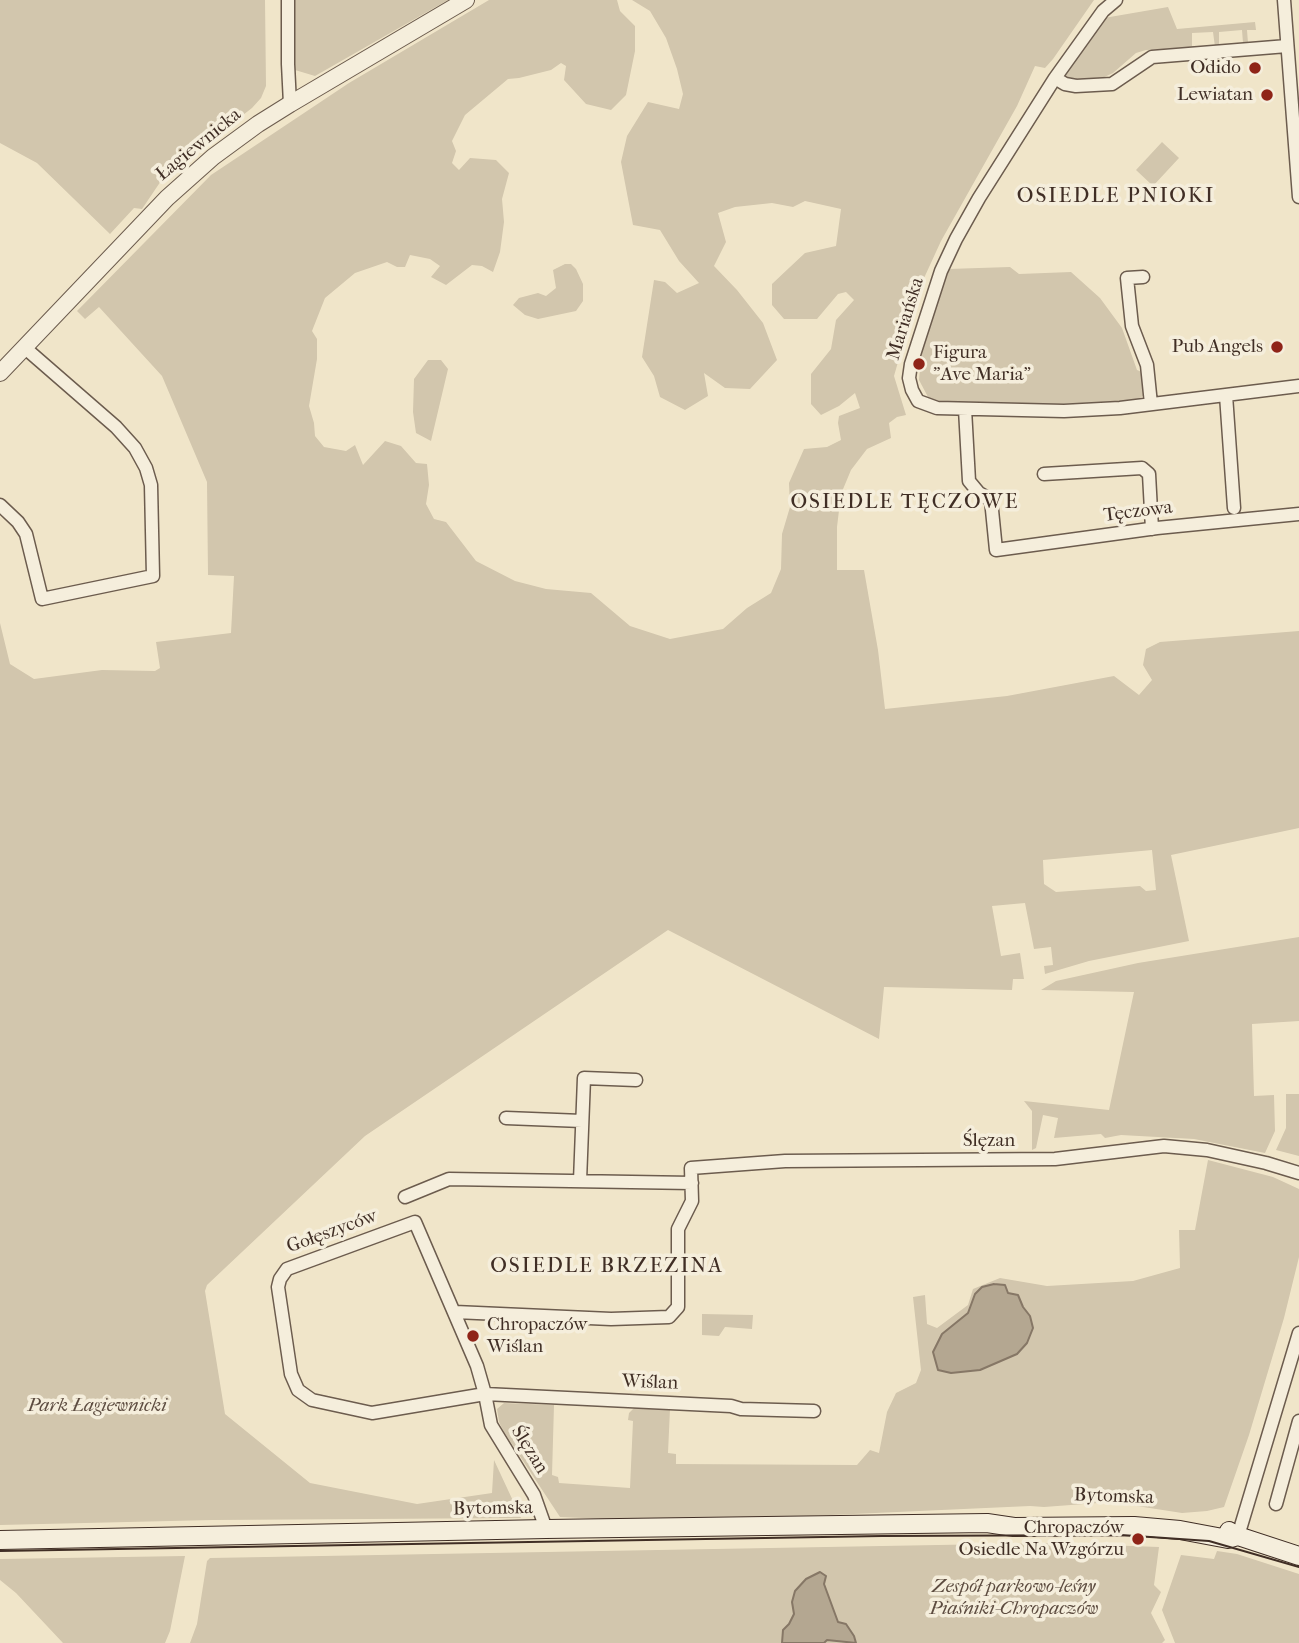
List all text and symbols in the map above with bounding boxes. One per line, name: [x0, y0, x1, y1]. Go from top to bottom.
place label: Odido: [1190, 57, 1241, 79]
marker: Odido: [1247, 60, 1263, 76]
place label: Lewiatan: [1177, 84, 1253, 106]
marker: Lewiatan: [1259, 87, 1275, 103]
street label: Łagiewnicka: [152, 104, 246, 186]
district label: OSIEDLE PNIOKI: [1019, 184, 1213, 210]
street label: Mariańska: [883, 275, 929, 363]
place label: Pub Angels: [1172, 336, 1263, 358]
marker: Pub Angels: [1269, 339, 1285, 355]
place label: Figura "Ave Maria": [933, 342, 1031, 386]
marker: Figura "Ave Maria": [911, 356, 927, 372]
district label: OSIEDLE TĘCZOWE: [792, 490, 1018, 516]
street label: Tęczowa: [1102, 496, 1174, 528]
street label: Ślęzan: [963, 1130, 1015, 1152]
street label: Gołęszyców: [284, 1205, 380, 1259]
district label: OSIEDLE BRZEZINA: [492, 1254, 722, 1280]
place label: Chropaczów Wiślan: [487, 1314, 587, 1358]
marker: Chropaczów Wiślan: [465, 1328, 481, 1344]
street label: Wiślan: [622, 1371, 678, 1395]
park label: Park Łagiewnicki: [27, 1395, 167, 1417]
street label: Ślęzan: [505, 1422, 553, 1478]
street label: Bytomska: [1074, 1484, 1154, 1510]
street label: Bytomska: [453, 1497, 533, 1521]
place label: Chropaczów Osiedle Na Wzgórzu: [959, 1517, 1124, 1561]
marker: Chropaczów Osiedle Na Wzgórzu: [1130, 1531, 1146, 1547]
park label: Zespół parkowo-leśny Piaśniki-Chropaczów: [930, 1576, 1098, 1620]

